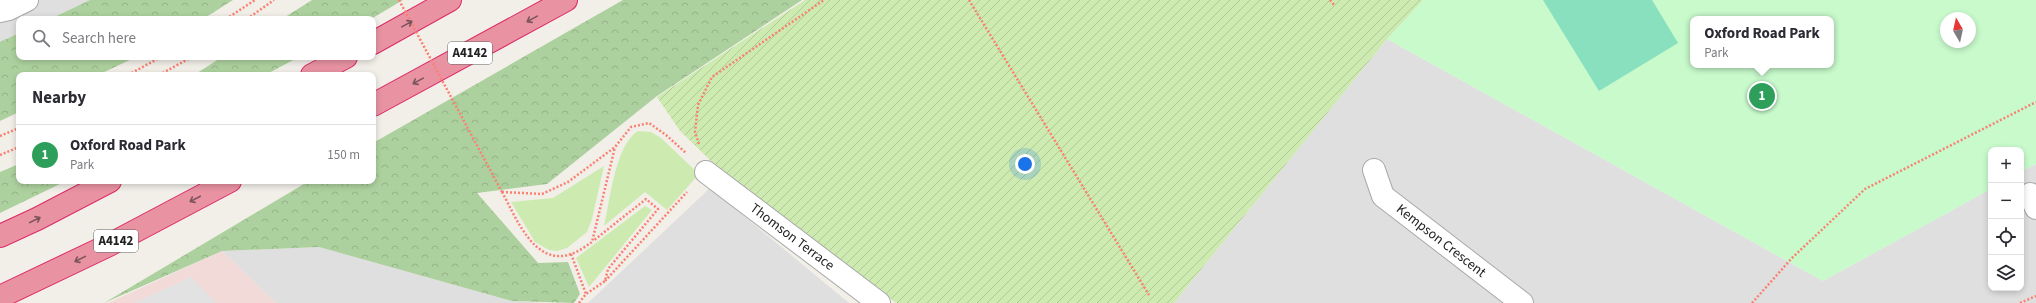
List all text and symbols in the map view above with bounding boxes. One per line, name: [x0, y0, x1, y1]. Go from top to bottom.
north arrow: [1940, 12, 1976, 48]
one-way arrow: [526, 15, 538, 23]
search box: [16, 16, 376, 60]
popup: [1690, 16, 1834, 68]
one-way arrow: [401, 19, 413, 27]
text: Oxford Road Park: [1704, 23, 1820, 44]
icon: search: [30, 27, 52, 49]
text: Search here: [62, 28, 136, 49]
road number: A4142: [448, 42, 492, 64]
text: Park: [1704, 44, 1728, 62]
one-way arrow: [412, 78, 424, 86]
pin: 1: [1749, 81, 1775, 111]
text: Nearby: [32, 86, 86, 110]
text: Oxford Road Park: [70, 135, 186, 156]
text: 1: [42, 146, 48, 164]
text: 150 m: [327, 146, 360, 164]
map controls: [1988, 147, 2024, 291]
button: +: [1988, 147, 2024, 183]
your location: [1015, 154, 1035, 174]
text: Park: [70, 156, 94, 174]
button: −: [1988, 183, 2024, 219]
one-way arrow: [189, 196, 201, 203]
street label: Thomson Terrace: [746, 199, 838, 275]
street label: Kempson Crescent: [1392, 200, 1490, 283]
one-way arrow: [29, 216, 41, 223]
button: locate: [1988, 219, 2024, 255]
road number: A4142: [94, 230, 138, 252]
button: layers: [1988, 255, 2024, 291]
one-way arrow: [74, 256, 86, 263]

